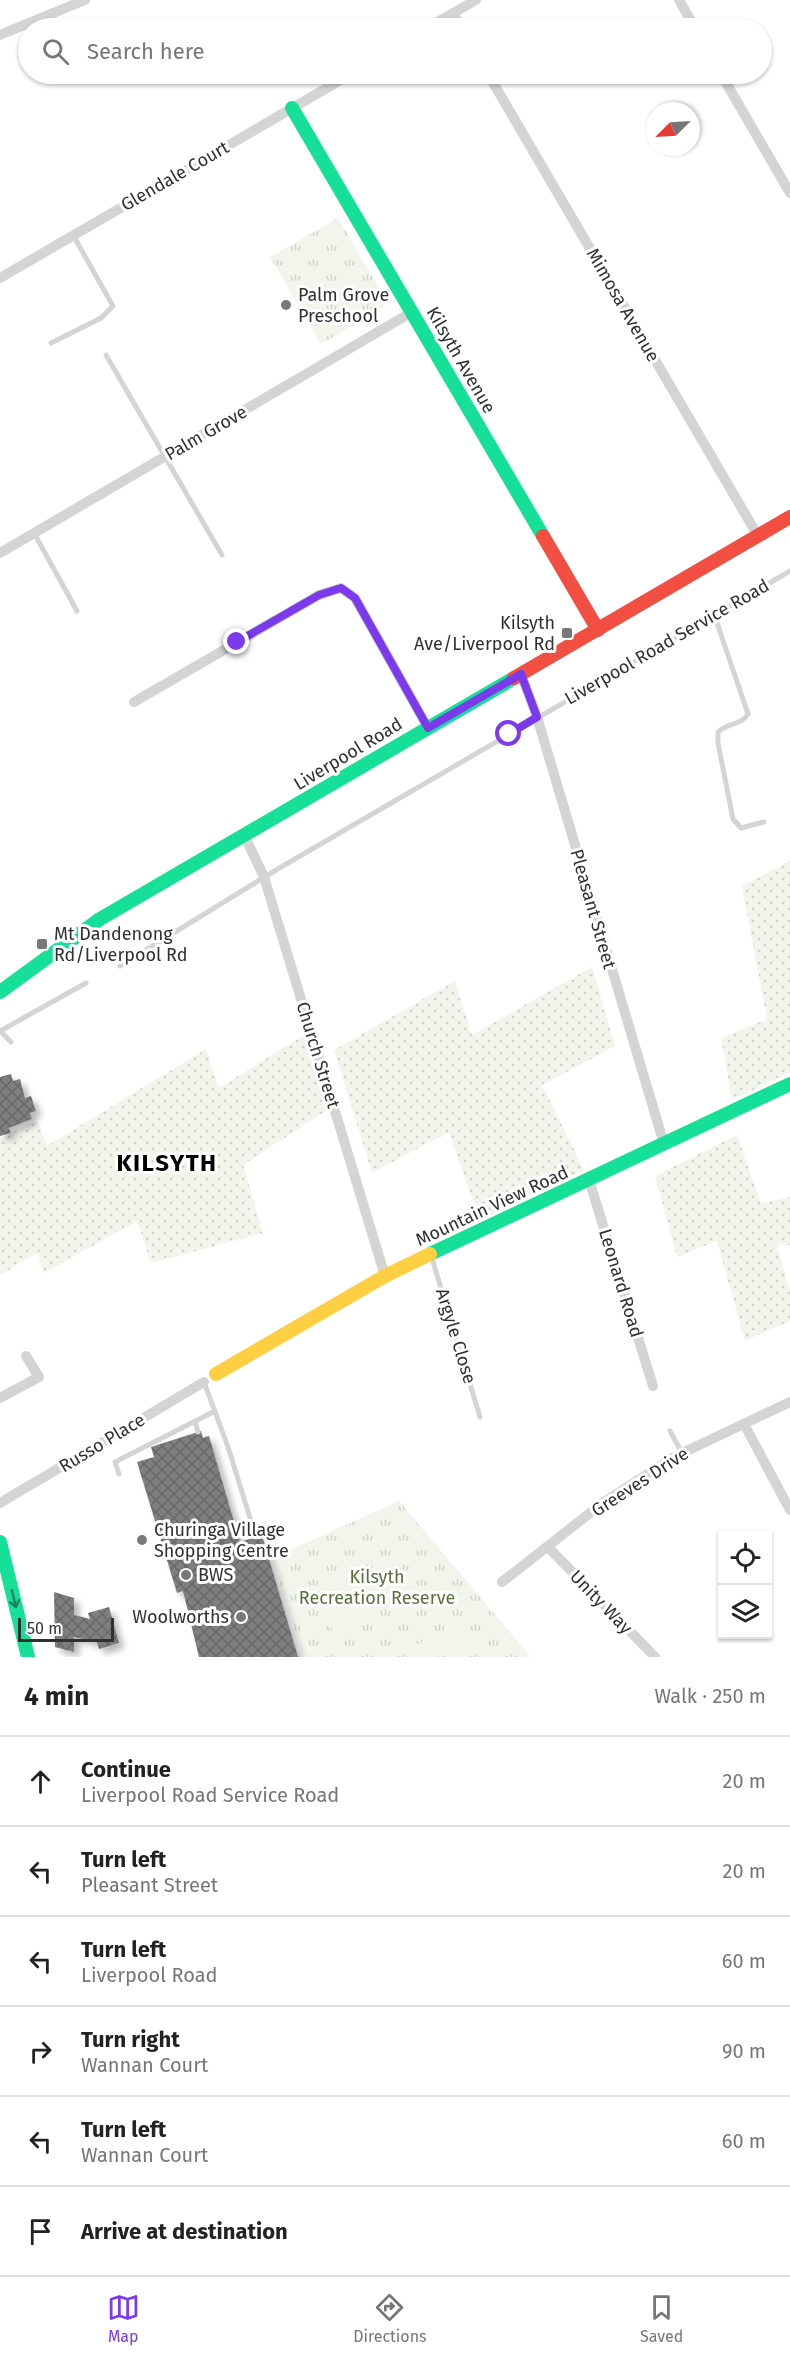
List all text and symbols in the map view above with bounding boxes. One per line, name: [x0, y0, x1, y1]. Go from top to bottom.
search box: [18, 18, 772, 84]
icon: search: [39, 35, 72, 68]
text: Search here: [87, 38, 205, 65]
north arrow: [646, 102, 700, 156]
street label: Glendale Court: [117, 136, 233, 216]
street label: Mimosa Avenue: [582, 244, 664, 366]
place label: Palm Grove Preschool: [298, 284, 389, 327]
marker: Palm Grove Preschool: [279, 298, 293, 312]
street label: Kilsyth Avenue: [422, 303, 500, 417]
street label: Palm Grove: [161, 401, 251, 465]
street label: Liverpool Road Service Road: [561, 574, 773, 710]
place label: Kilsyth Ave/Liverpool Rd: [414, 612, 555, 655]
marker: Kilsyth Ave/Liverpool Rd: [560, 626, 574, 640]
route end: [223, 628, 249, 654]
street label: Liverpool Road: [290, 713, 406, 795]
route start: [495, 720, 521, 746]
street label: Pleasant Street: [565, 847, 621, 972]
place label: Mt Dandenong Rd/Liverpool Rd: [54, 923, 187, 966]
marker: Mt Dandenong Rd/Liverpool Rd: [35, 937, 49, 951]
street label: Church Street: [291, 999, 345, 1111]
district label: KILSYTH: [116, 1149, 218, 1177]
street label: Mountain View Road: [412, 1161, 572, 1251]
street label: Leonard Road: [594, 1226, 648, 1340]
street label: Argyle Close: [431, 1286, 481, 1386]
street label: Russo Place: [55, 1409, 149, 1477]
street label: Greeves Drive: [587, 1442, 693, 1522]
place label: Churinga Village Shopping Centre: [154, 1519, 289, 1562]
map controls: [718, 1531, 772, 1639]
button: locate: [718, 1531, 772, 1585]
marker: Churinga Village Shopping Centre: [135, 1533, 149, 1547]
place label: BWS: [198, 1564, 234, 1586]
street label: Unity Way: [565, 1565, 637, 1639]
park label: Kilsyth Recreation Reserve: [299, 1566, 455, 1609]
marker: BWS: [179, 1568, 193, 1582]
button: layers: [718, 1585, 772, 1639]
one-way arrow: [8, 1589, 20, 1608]
place label: Woolworths: [132, 1606, 229, 1628]
marker: Woolworths: [234, 1610, 248, 1624]
scale bar: [18, 1615, 114, 1642]
text: 50 m: [27, 1619, 62, 1638]
text: 4 min: [24, 1681, 89, 1712]
text: Walk · 250 m: [654, 1684, 766, 1708]
text: Continue: [81, 1756, 171, 1783]
icon: ahead: [24, 1765, 57, 1798]
text: 20 m: [723, 1769, 766, 1793]
text: Liverpool Road Service Road: [81, 1783, 339, 1807]
text: Turn left: [81, 1846, 166, 1873]
icon: left: [24, 1855, 57, 1888]
text: 20 m: [723, 1859, 766, 1883]
text: Pleasant Street: [81, 1873, 218, 1897]
text: Turn left: [81, 1936, 166, 1963]
icon: left: [24, 1945, 57, 1978]
text: 60 m: [722, 1949, 766, 1973]
text: Liverpool Road: [81, 1963, 218, 1987]
text: Turn right: [81, 2026, 180, 2053]
icon: right: [24, 2035, 57, 2068]
text: 90 m: [722, 2039, 766, 2063]
text: Wannan Court: [81, 2053, 208, 2077]
text: Turn left: [81, 2116, 166, 2143]
icon: left: [24, 2125, 57, 2158]
text: 60 m: [722, 2129, 766, 2153]
text: Wannan Court: [81, 2143, 208, 2167]
icon: arrive: [24, 2215, 57, 2248]
text: Arrive at destination: [81, 2218, 288, 2245]
tab: Map: [107, 2291, 140, 2346]
tab: Directions: [353, 2291, 427, 2346]
tab: Saved: [640, 2291, 683, 2346]

